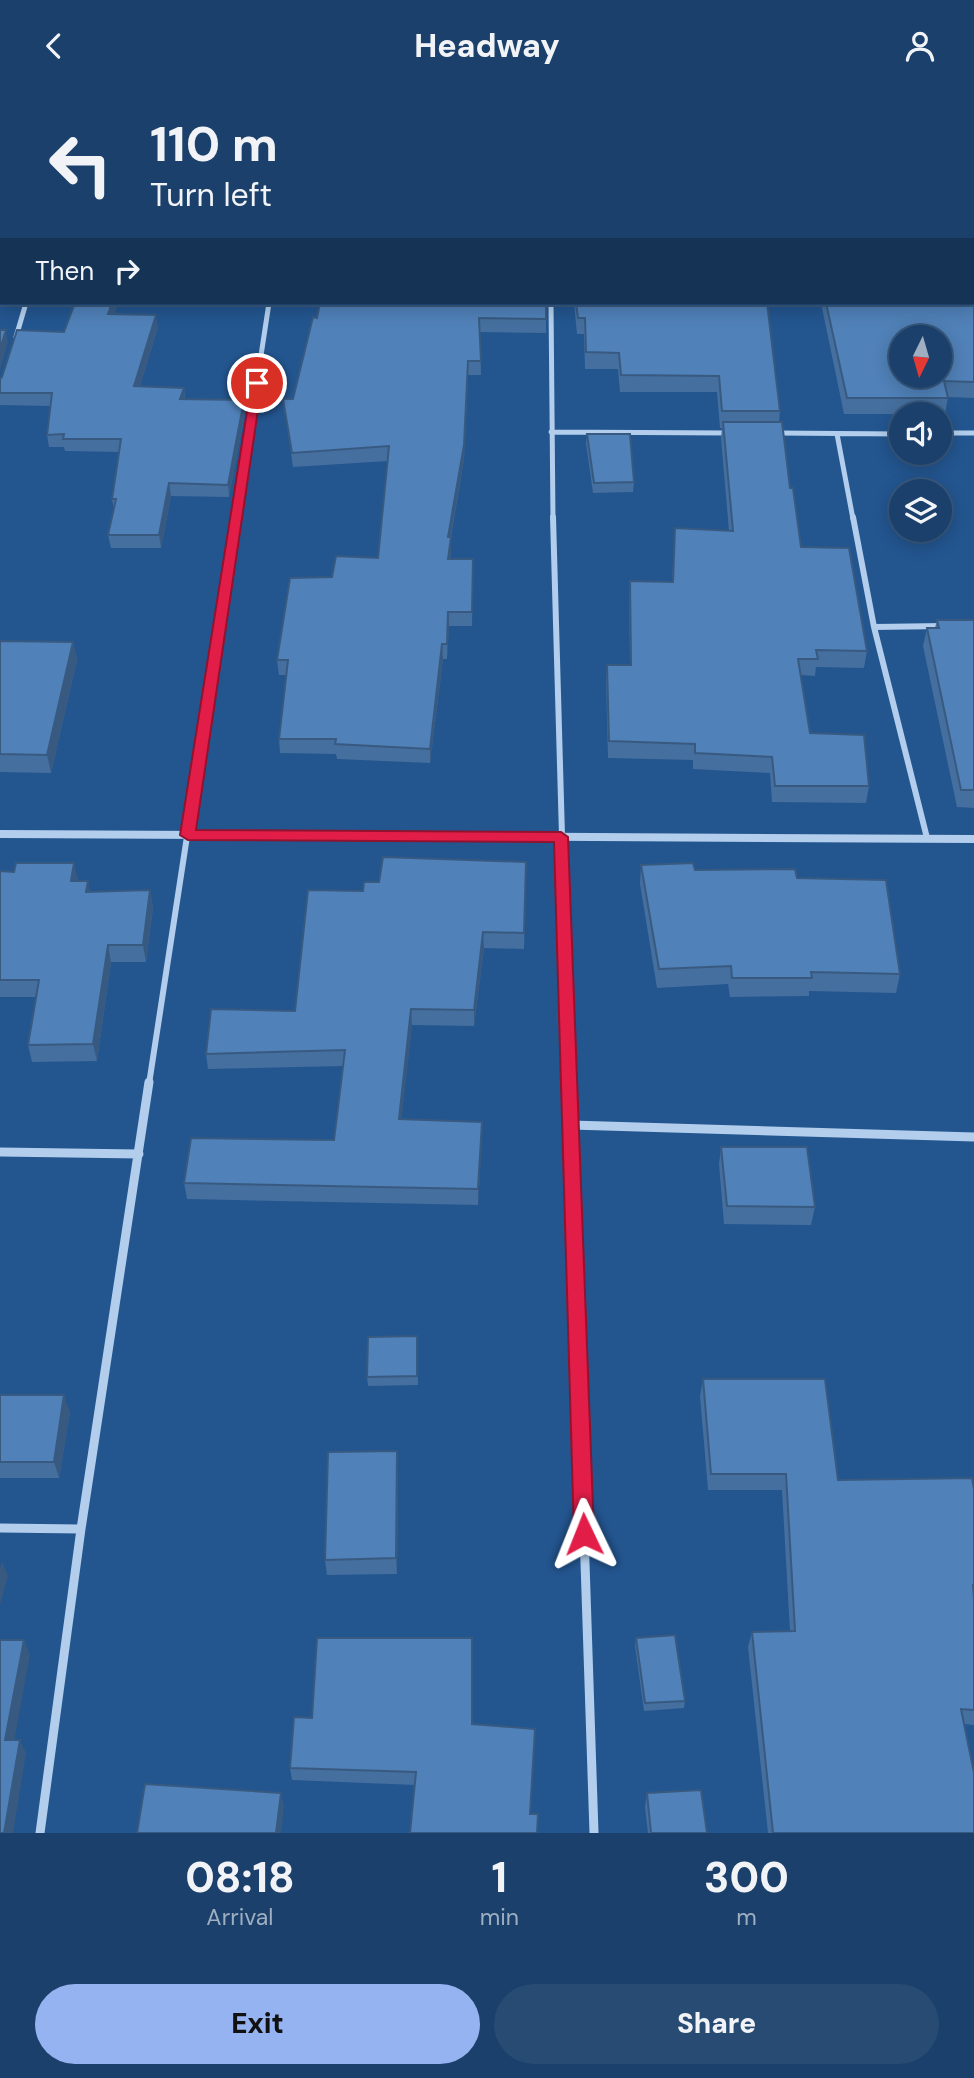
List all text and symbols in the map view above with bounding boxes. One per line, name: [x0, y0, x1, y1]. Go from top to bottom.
text: Headway: [414, 25, 560, 67]
icon: back: [35, 27, 73, 65]
icon: person: [901, 27, 939, 65]
text: 110 m: [150, 112, 278, 176]
icon: left: [35, 119, 126, 210]
text: Turn left: [150, 174, 272, 216]
icon: right: [108, 252, 146, 290]
text: Then: [35, 254, 94, 288]
north arrow: [889, 325, 952, 389]
map controls: [889, 325, 952, 542]
pin: [227, 353, 287, 413]
icon: arrive: [238, 364, 276, 402]
button: sound: [889, 402, 952, 465]
button: layers: [889, 479, 952, 542]
position arrow: [547, 1497, 621, 1571]
text: 08:18: [185, 1850, 295, 1905]
text: 1: [492, 1850, 507, 1905]
text: 300: [704, 1850, 789, 1905]
text: Arrival: [206, 1902, 273, 1932]
text: min: [480, 1902, 519, 1932]
text: m: [736, 1902, 757, 1932]
button: Exit: [35, 1984, 480, 2064]
button: Share: [494, 1984, 939, 2064]

